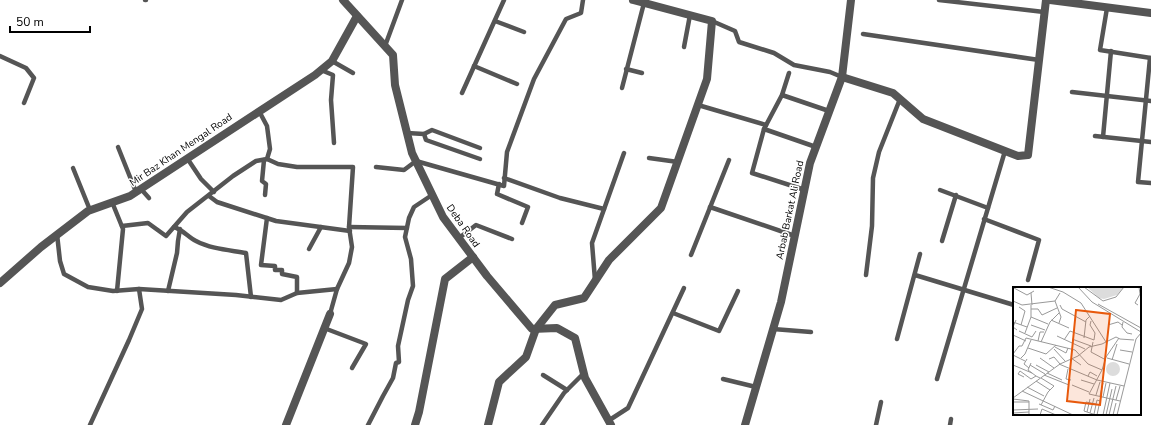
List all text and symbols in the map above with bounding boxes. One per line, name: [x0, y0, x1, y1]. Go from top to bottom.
scale bar: [10, 8, 90, 34]
text: 50 m: [16, 14, 44, 30]
street label: Mir Baz Khan Mengal Road: [127, 110, 235, 190]
street label: Arbab Barkat Ali Road: [773, 159, 807, 261]
street label: Deba Road: [443, 202, 483, 251]
inset map: [1013, 287, 1141, 415]

